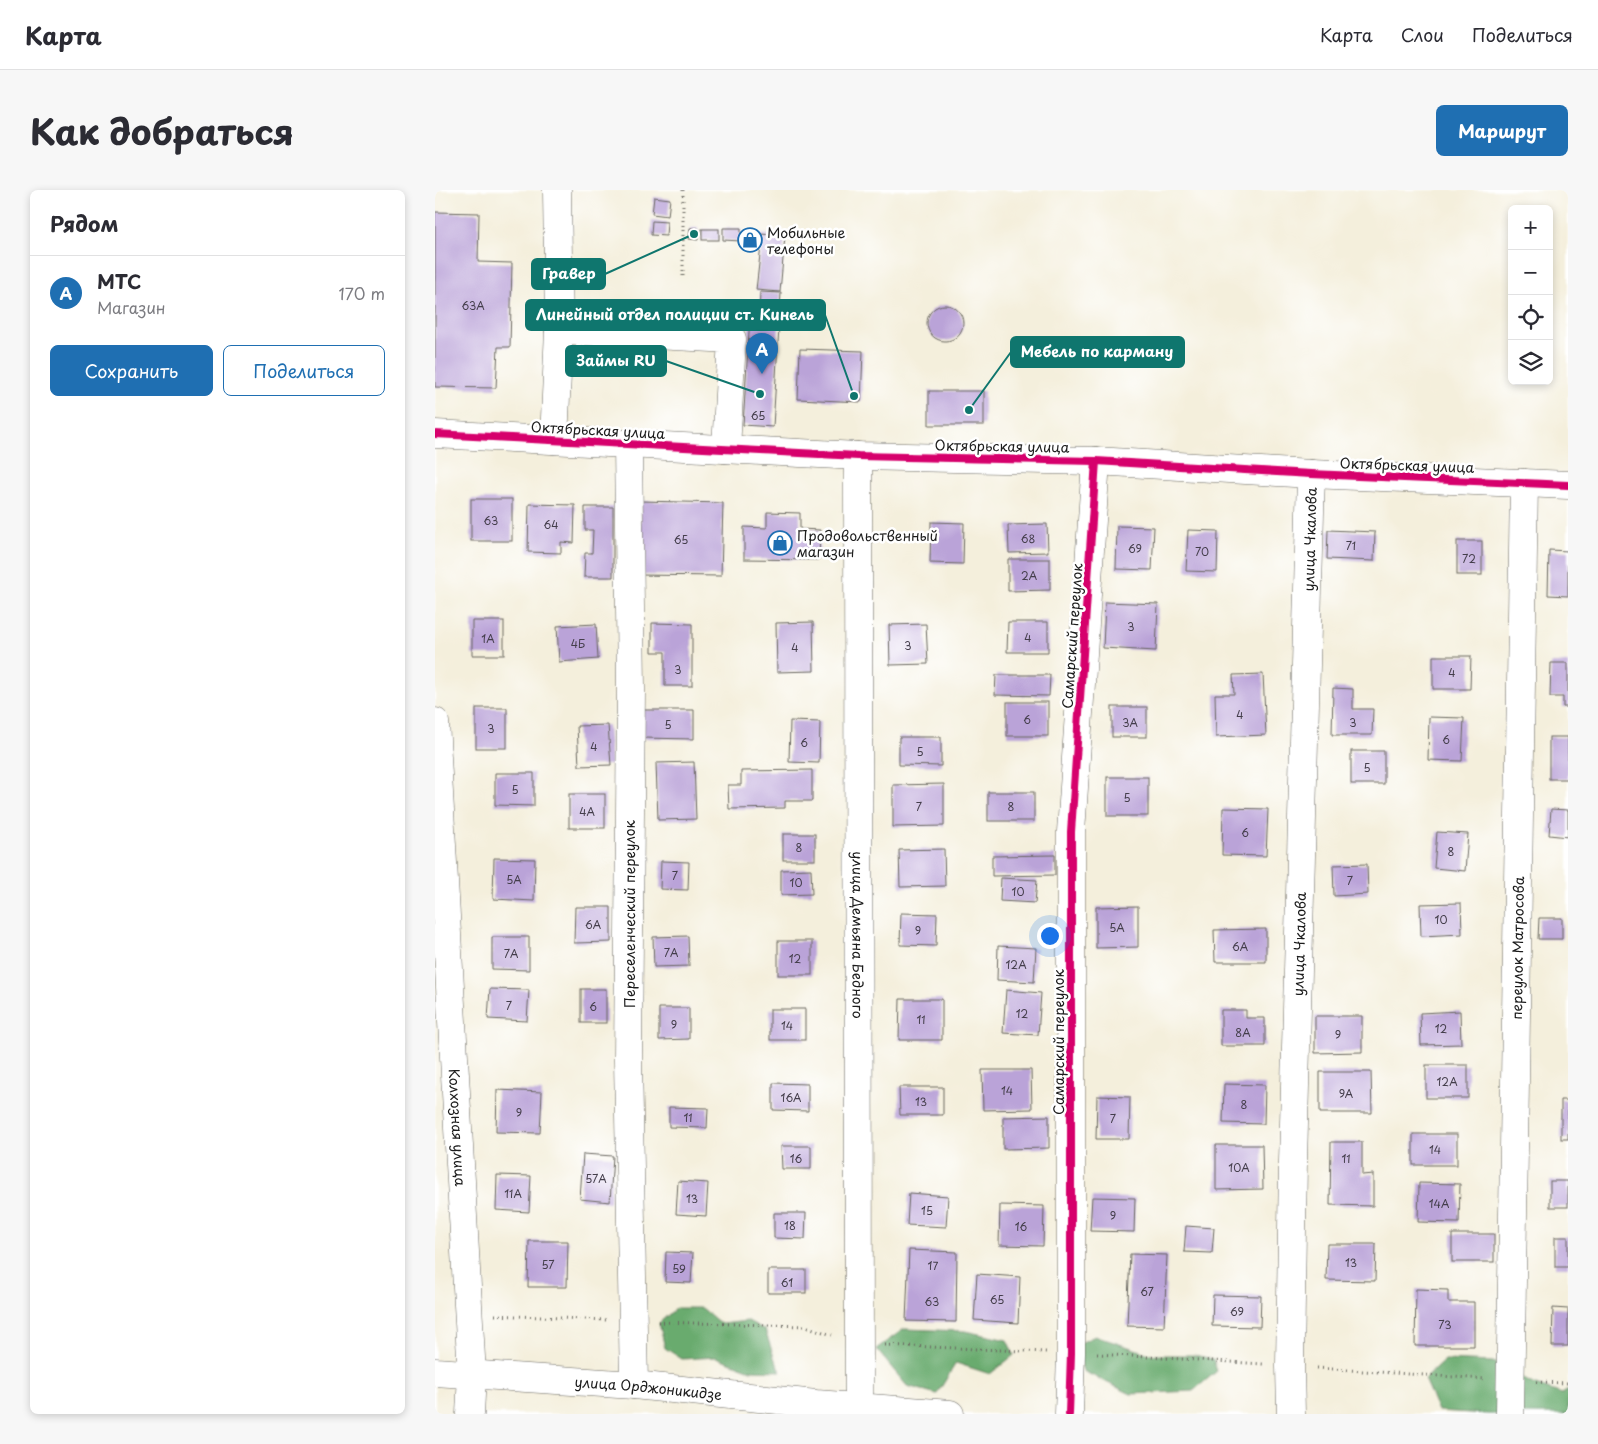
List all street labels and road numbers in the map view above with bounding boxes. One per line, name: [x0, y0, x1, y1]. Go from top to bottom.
street label: Октябрьская улица: [530, 416, 666, 444]
street label: Октябрьская улица: [935, 434, 1070, 458]
street label: Октябрьская улица: [1339, 452, 1475, 478]
street label: улица Чкалова: [1297, 487, 1321, 592]
street label: Самарский переулок: [1056, 562, 1088, 709]
street label: Переселенческий переулок: [619, 819, 640, 1008]
street label: улица Демьяна Бедного: [848, 851, 869, 1019]
street label: переулок Матросова: [1505, 876, 1529, 1020]
street label: улица Чкалова: [1287, 892, 1311, 996]
street label: Самарский переулок: [1048, 968, 1069, 1115]
street label: Колхозная улица: [444, 1068, 472, 1187]
street label: улица Орджоникидзе: [574, 1371, 724, 1405]

